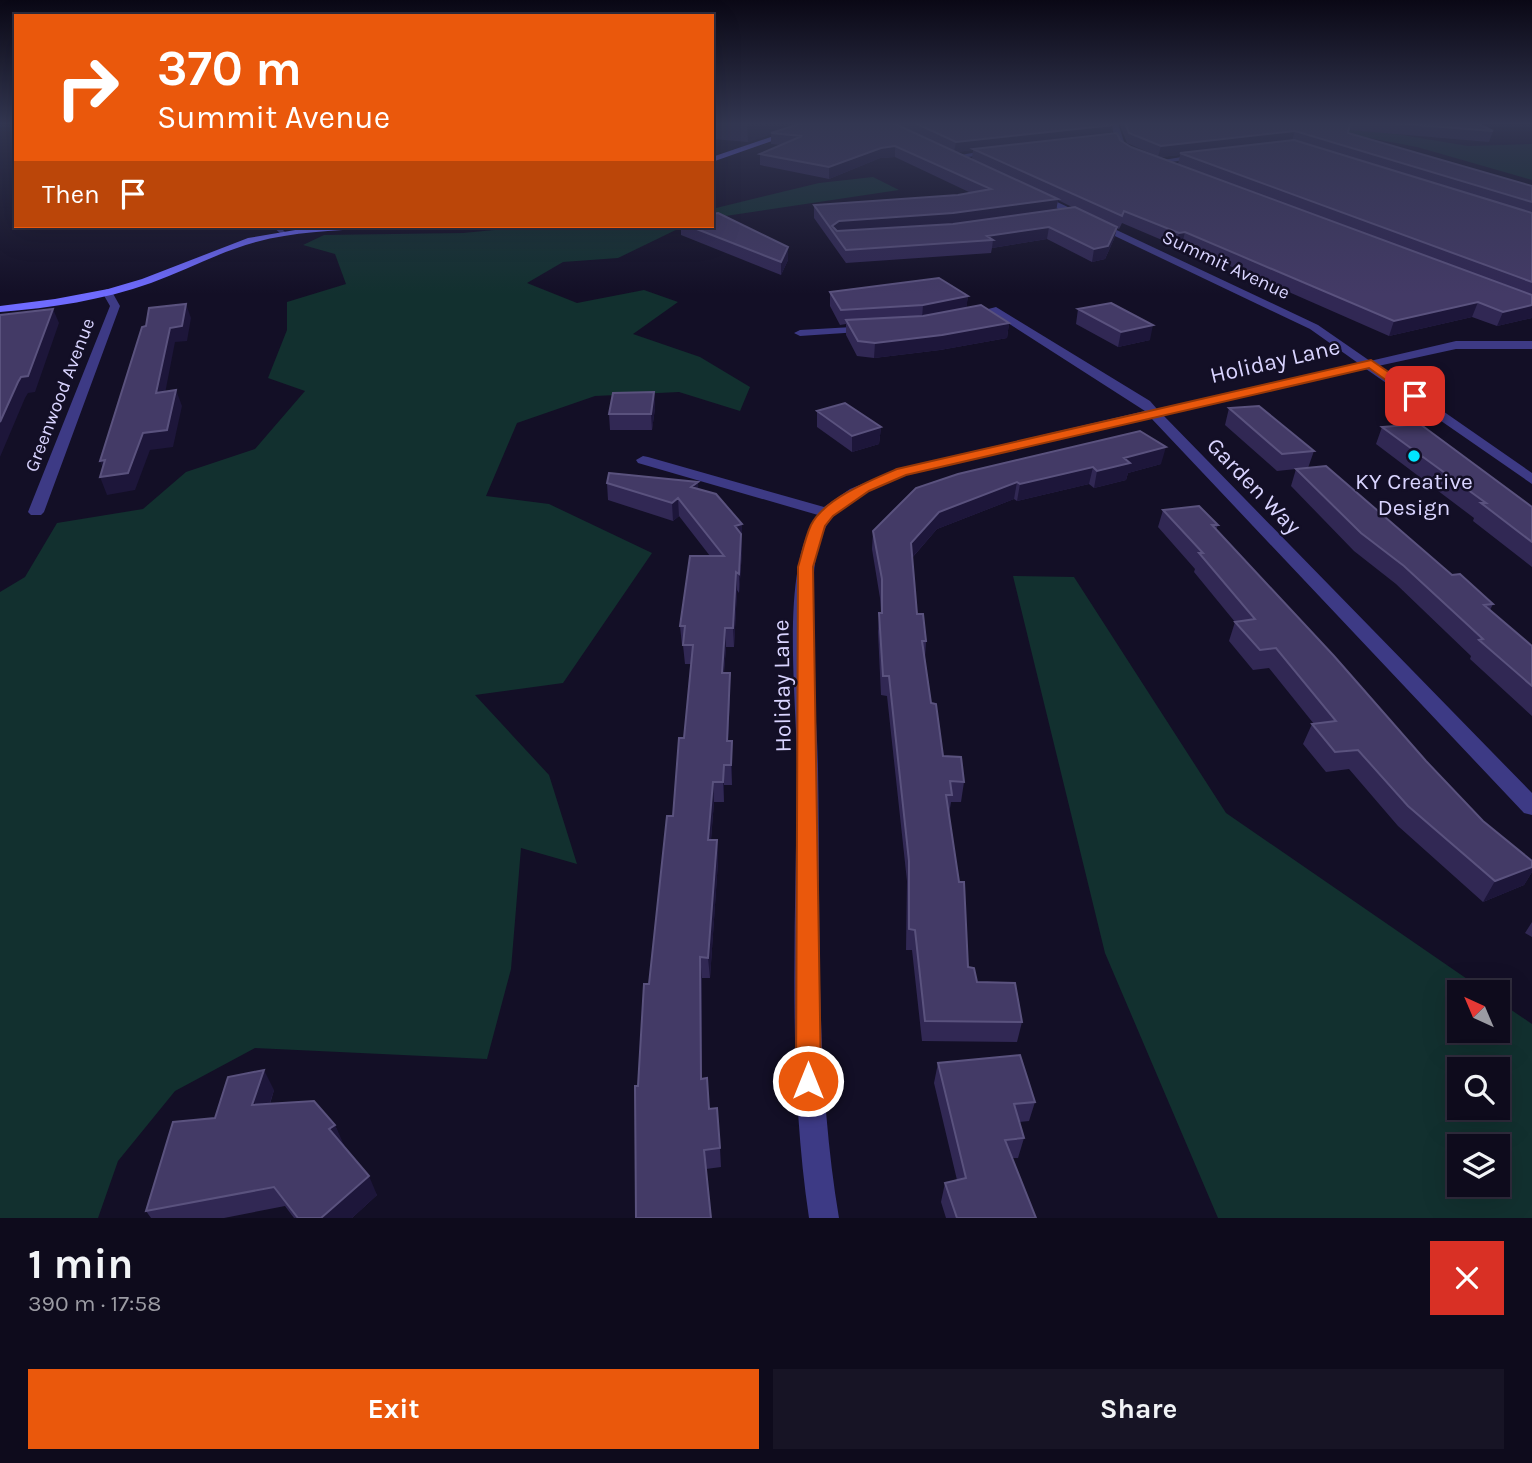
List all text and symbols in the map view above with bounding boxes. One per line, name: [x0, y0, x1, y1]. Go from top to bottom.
text: 370 m: [157, 40, 302, 97]
icon: right: [42, 42, 133, 133]
text: Summit Avenue: [157, 99, 390, 136]
icon: arrive: [114, 175, 152, 213]
text: Then: [42, 179, 100, 210]
street label: Summit Avenue: [1159, 226, 1293, 304]
street label: Greenwood Avenue: [21, 315, 99, 475]
street label: Holiday Lane: [1207, 333, 1343, 389]
pin: [1385, 366, 1445, 426]
icon: arrive: [1396, 377, 1434, 415]
street label: Garden Way: [1201, 432, 1307, 540]
marker: KY Creative Design: [1406, 448, 1422, 464]
place label: KY Creative Design: [1355, 468, 1473, 521]
street label: Holiday Lane: [767, 619, 797, 753]
north arrow: [1447, 980, 1510, 1043]
map controls: [1447, 980, 1510, 1197]
position arrow: [771, 1044, 845, 1118]
button: search: [1447, 1057, 1510, 1120]
button: layers: [1447, 1134, 1510, 1197]
text: 1 min: [28, 1239, 133, 1289]
button: close: [1430, 1241, 1504, 1315]
text: 390 m · 17:58: [28, 1290, 161, 1317]
button: Exit: [28, 1369, 759, 1449]
button: Share: [773, 1369, 1504, 1449]

